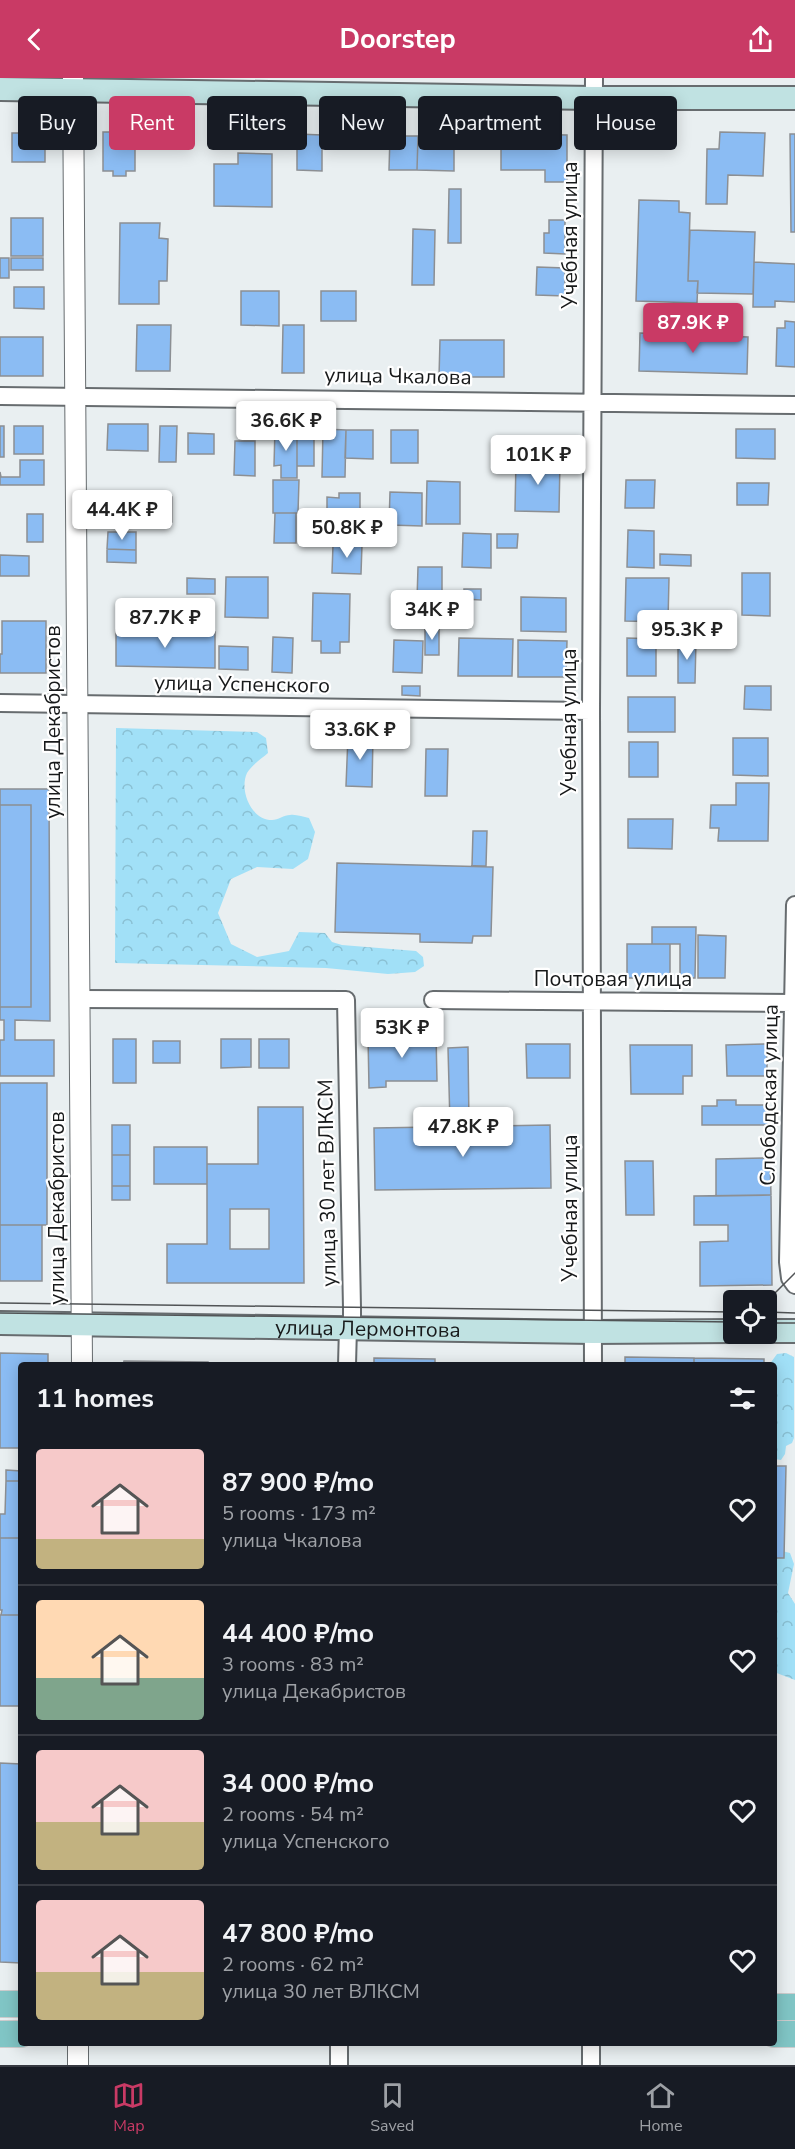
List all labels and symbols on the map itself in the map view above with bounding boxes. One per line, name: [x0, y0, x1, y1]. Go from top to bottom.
street label: Учебная улица: [556, 161, 584, 310]
pin: 87.9K ₽: [638, 303, 748, 354]
street label: улица Чкалова: [324, 361, 472, 391]
pin: 36.6K ₽: [231, 401, 341, 452]
pin: 101K ₽: [489, 435, 587, 486]
pin: 44.4K ₽: [67, 490, 177, 541]
pin: 50.8K ₽: [292, 508, 402, 559]
pin: 34K ₽: [390, 590, 474, 641]
pin: 87.7K ₽: [110, 598, 220, 649]
pin: 95.3K ₽: [632, 610, 742, 661]
street label: улица Декабристов: [39, 625, 67, 819]
street label: Учебная улица: [555, 648, 583, 797]
street label: улица Успенского: [154, 668, 330, 700]
pin: 33.6K ₽: [305, 710, 415, 761]
street label: Почтовая улица: [534, 965, 692, 993]
street label: Слободская улица: [753, 1004, 785, 1186]
pin: 53K ₽: [360, 1008, 444, 1059]
street label: улица 30 лет ВЛКСМ: [311, 1079, 343, 1287]
pin: 47.8K ₽: [408, 1107, 518, 1158]
street label: улица Декабристов: [43, 1111, 71, 1305]
street label: Учебная улица: [556, 1134, 584, 1283]
street label: улица Лермонтова: [275, 1313, 461, 1344]

